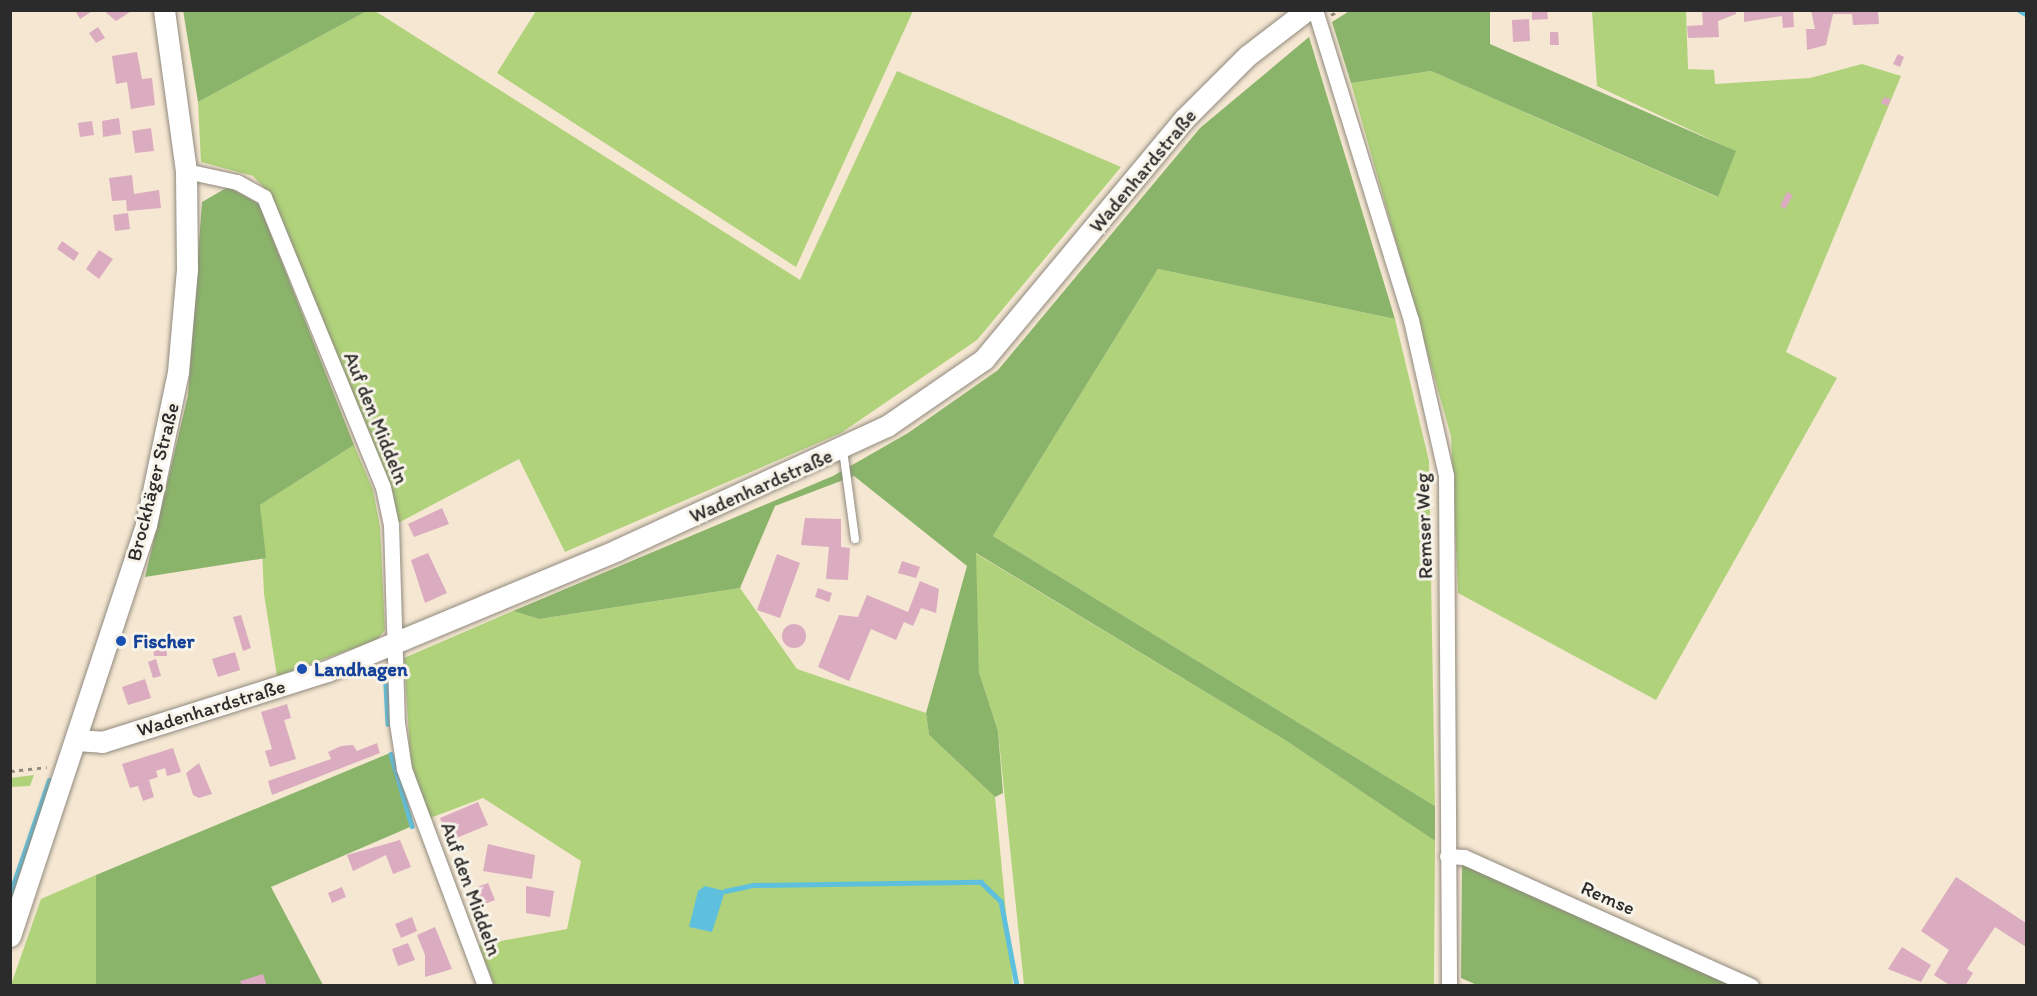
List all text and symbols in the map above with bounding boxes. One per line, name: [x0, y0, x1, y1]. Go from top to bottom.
street label: Wadenhardstraße: [1084, 104, 1202, 238]
street label: Auf den Middeln: [339, 348, 413, 488]
street label: Brockhäger Straße: [122, 400, 184, 564]
street label: Wadenhardstraße: [686, 444, 836, 528]
street label: Remser Weg: [1410, 473, 1438, 579]
place label: Fischer: [133, 629, 194, 653]
marker: Fischer: [114, 634, 128, 648]
place label: Landhagen: [314, 657, 408, 681]
marker: Landhagen: [295, 662, 309, 676]
street label: Wadenhardstraße: [134, 674, 288, 742]
street label: Auf den Middeln: [436, 819, 506, 959]
street label: Remse: [1577, 876, 1639, 920]

